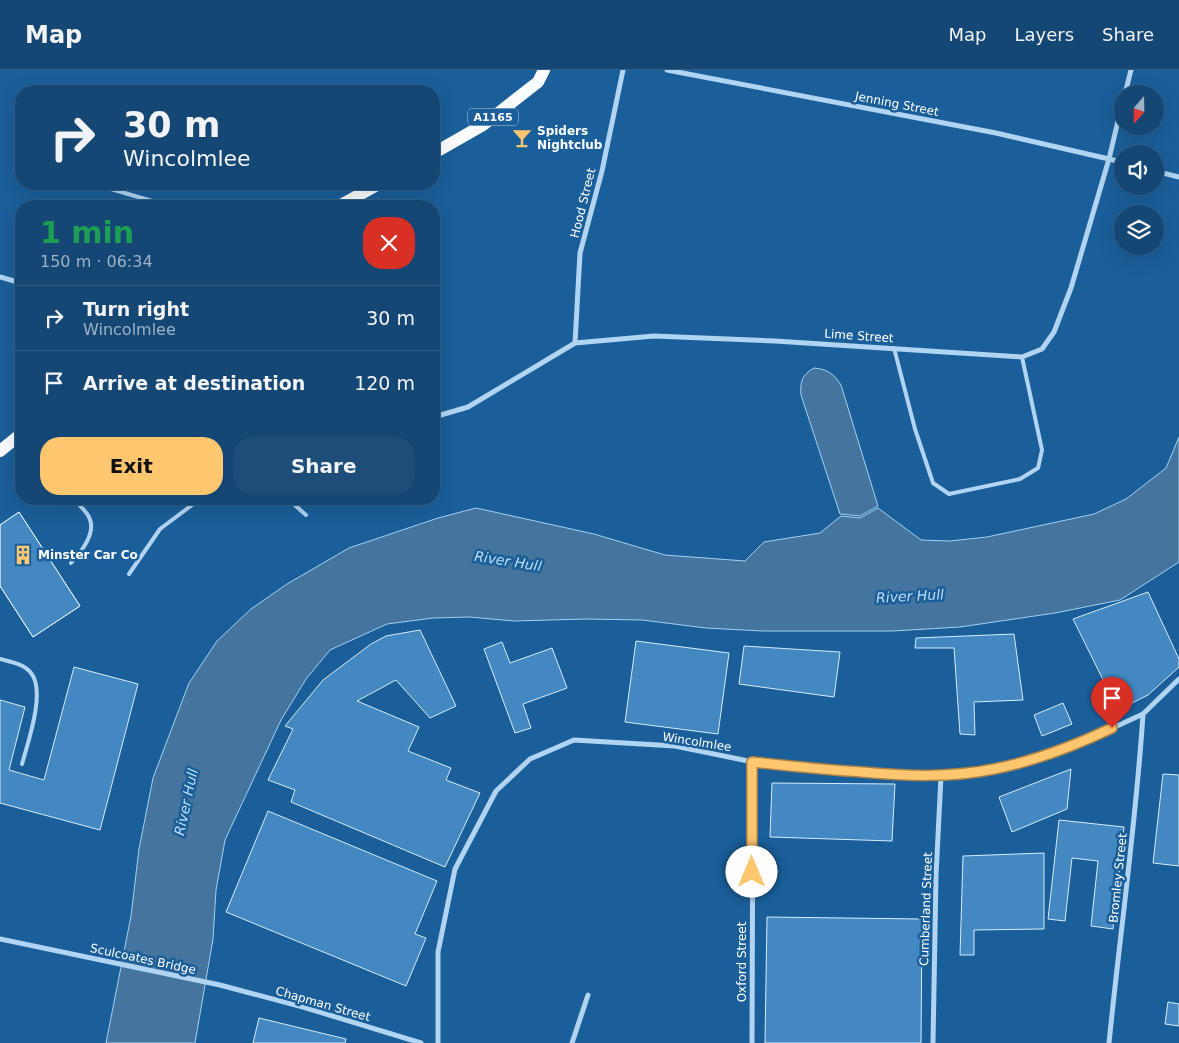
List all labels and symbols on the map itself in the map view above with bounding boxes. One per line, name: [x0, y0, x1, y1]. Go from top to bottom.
north arrow: [1114, 85, 1164, 135]
street label: Jenning Street: [853, 89, 940, 119]
road number: A1165: [468, 108, 518, 126]
place label: Spiders Nightclub: [537, 124, 603, 152]
bar icon: Spiders Nightclub: [511, 127, 533, 149]
street label: Hood Street: [568, 166, 599, 239]
street label: Lime Street: [824, 327, 894, 345]
building icon: Minster Car Co: [12, 544, 34, 566]
place label: Minster Car Co: [38, 548, 138, 562]
water label: River Hull: [473, 548, 543, 574]
water label: River Hull: [876, 586, 944, 606]
pin: [1091, 677, 1133, 728]
street label: Wincolmlee: [662, 730, 732, 754]
water label: River Hull: [171, 767, 201, 837]
street label: Bromley Street: [1106, 832, 1130, 924]
position arrow: [725, 845, 777, 897]
street label: Cumberland Street: [917, 852, 935, 966]
street label: Oxford Street: [735, 921, 749, 1002]
street label: Sculcoates Bridge: [89, 941, 197, 977]
street label: Chapman Street: [274, 984, 372, 1024]

